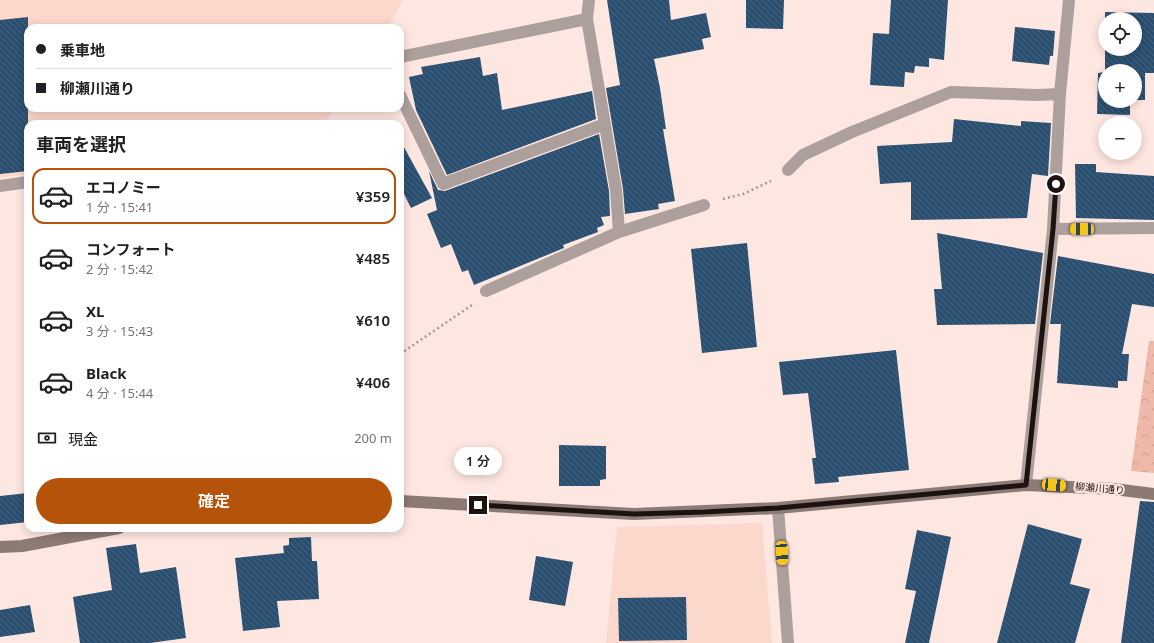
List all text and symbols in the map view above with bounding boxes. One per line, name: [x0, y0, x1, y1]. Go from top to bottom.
map controls: [1098, 12, 1142, 160]
button: locate: [1098, 12, 1142, 56]
text: 乗車地: [60, 40, 105, 60]
button: +: [1098, 64, 1142, 108]
text: 柳瀬川通り: [60, 78, 135, 98]
button: −: [1098, 116, 1142, 160]
text: 車両を選択: [36, 132, 126, 156]
route start: [1047, 175, 1065, 193]
text: エコノミー: [86, 177, 161, 197]
icon: car: [38, 178, 74, 214]
text: ¥359: [356, 186, 390, 206]
text: 1 分 · 15:41: [86, 198, 153, 216]
car: [1070, 223, 1094, 235]
text: コンフォート: [86, 239, 176, 259]
icon: car: [38, 240, 74, 276]
text: ¥485: [356, 248, 390, 268]
text: 2 分 · 15:42: [86, 260, 153, 278]
text: XL: [86, 301, 104, 321]
icon: car: [38, 302, 74, 338]
text: ¥610: [356, 310, 390, 330]
text: 3 分 · 15:43: [86, 322, 153, 340]
text: Black: [86, 363, 126, 383]
icon: car: [38, 364, 74, 400]
text: ¥406: [356, 372, 390, 392]
text: 4 分 · 15:44: [86, 384, 153, 402]
icon: cash: [36, 427, 58, 449]
text: 現金: [68, 429, 98, 449]
text: 200 m: [354, 429, 392, 447]
callout: 1 分: [454, 447, 502, 475]
text: 1 分: [466, 452, 490, 470]
button: 確定: [36, 478, 392, 524]
car: [1042, 478, 1066, 492]
street label: 柳瀬川通り: [1074, 479, 1126, 497]
route end: [469, 496, 487, 514]
car: [775, 541, 789, 565]

